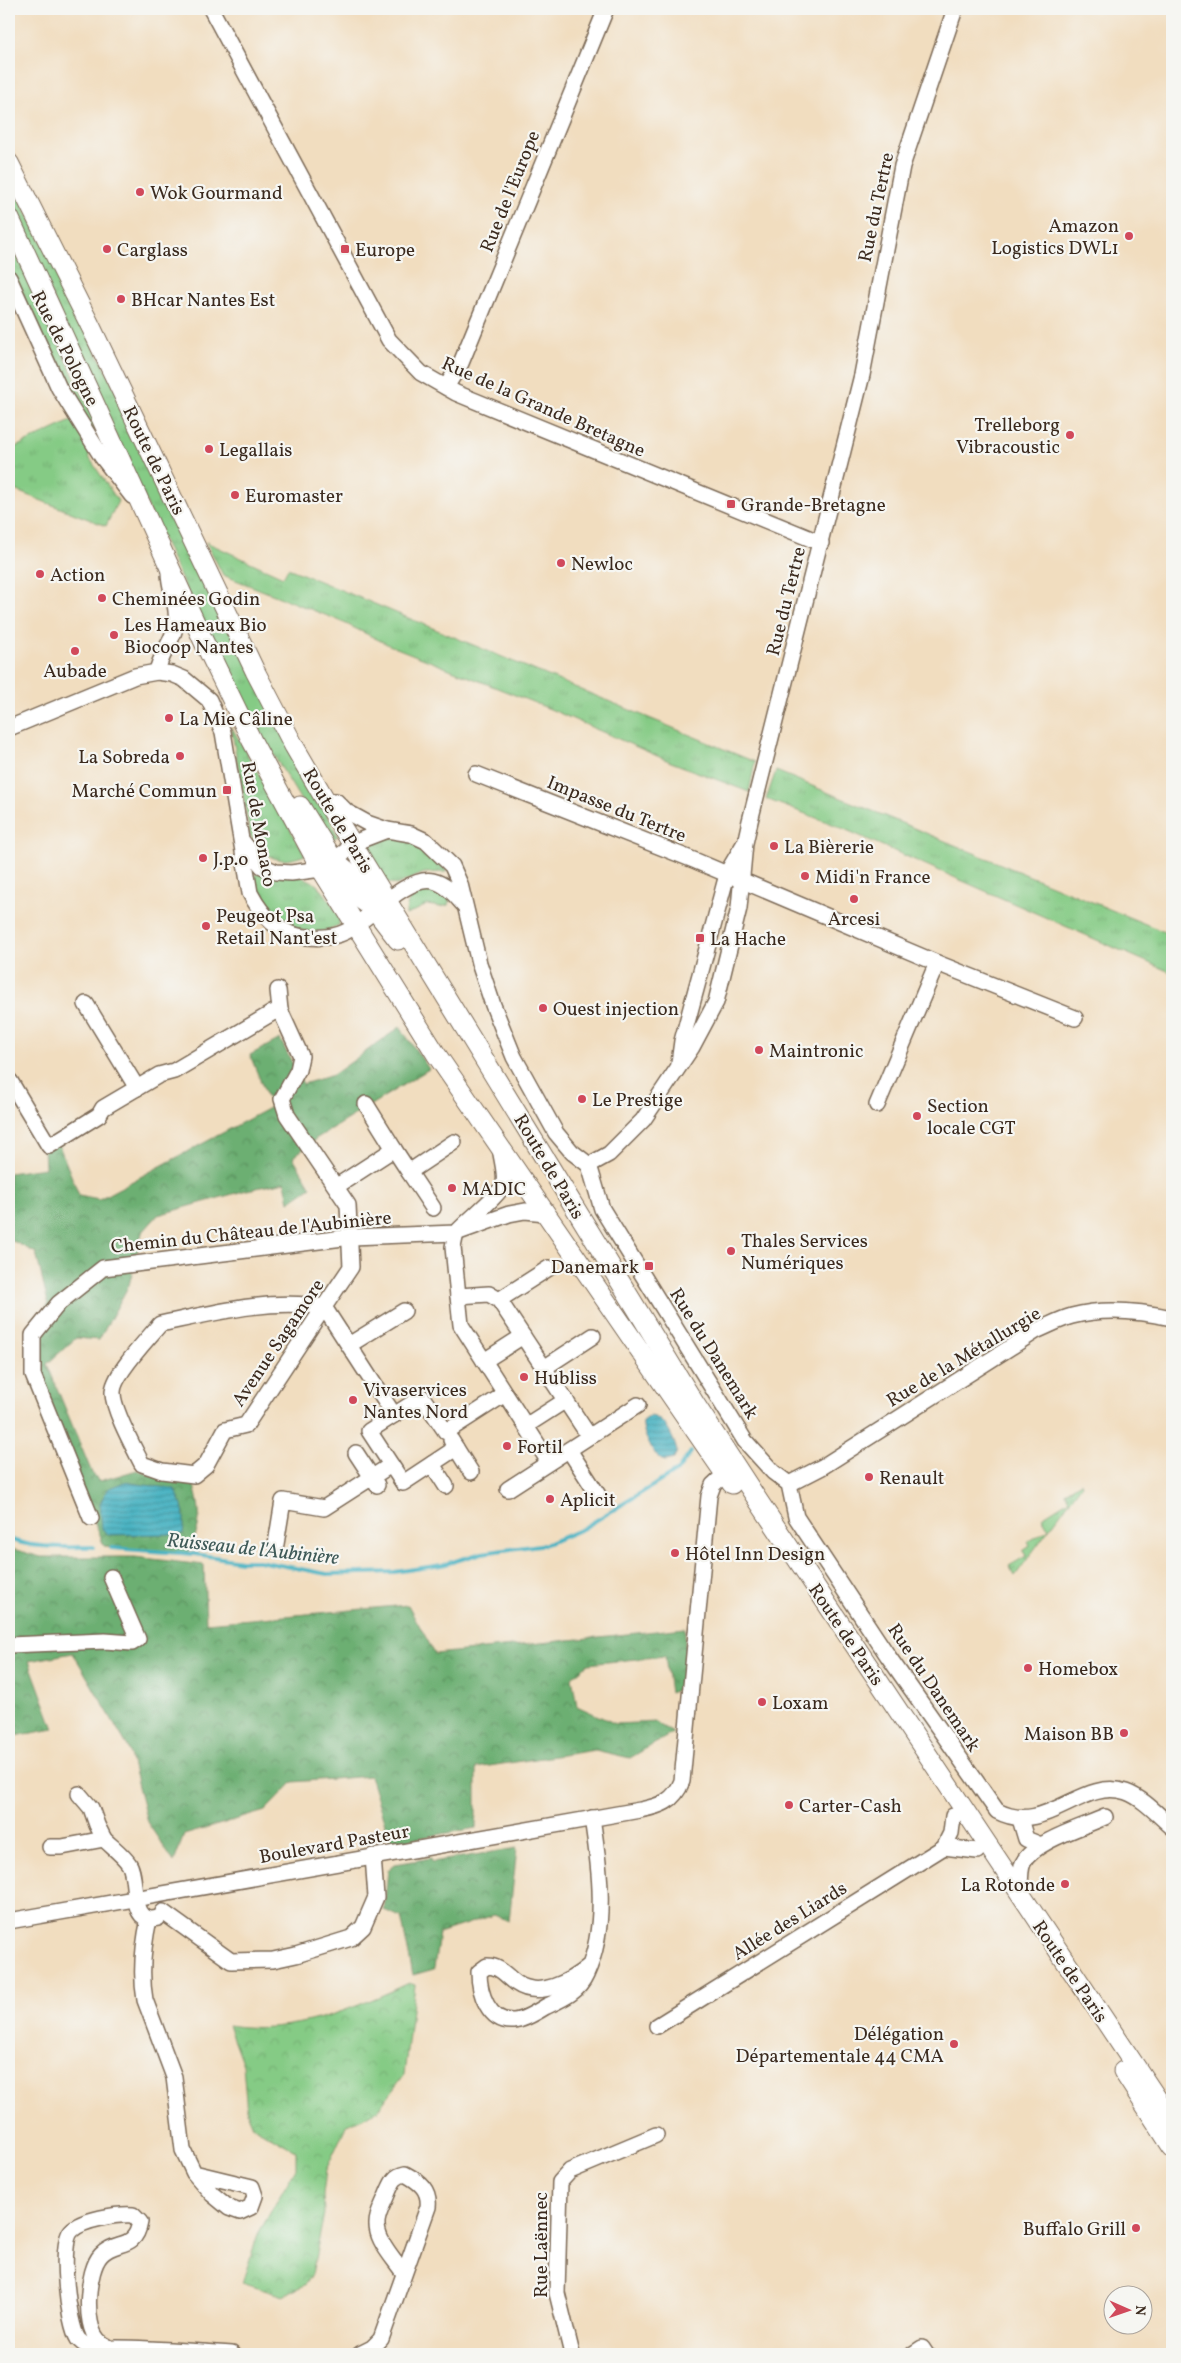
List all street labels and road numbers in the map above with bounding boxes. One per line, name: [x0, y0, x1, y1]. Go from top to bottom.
street label: Rue de l'Europe: [475, 127, 547, 257]
street label: Rue du Tertre: [853, 150, 901, 265]
street label: Rue de Pologne: [24, 287, 105, 411]
street label: Rue de la Grande Bretagne: [437, 351, 649, 464]
street label: Route de Paris: [116, 402, 191, 520]
street label: Rue du Tertre: [761, 544, 813, 659]
street label: Rue de Monaco: [234, 760, 282, 889]
street label: Route de Paris: [296, 764, 379, 879]
street label: Impasse du Tertre: [543, 770, 690, 850]
street label: Route de Paris: [507, 1110, 590, 1225]
street label: Chemin du Château de l'Aubinière: [110, 1205, 393, 1261]
street label: Avenue Sagamore: [226, 1274, 331, 1412]
street label: Rue du Danemark: [663, 1284, 764, 1425]
street label: Rue de la Métallurgie: [882, 1301, 1046, 1414]
street label: Route de Paris: [801, 1579, 889, 1692]
street label: Rue du Danemark: [881, 1619, 986, 1758]
street label: Boulevard Pasteur: [257, 1819, 411, 1871]
street label: Allée des Liards: [728, 1876, 852, 1967]
street label: Route de Paris: [1025, 1916, 1113, 2029]
street label: Rue Laënnec: [529, 2192, 555, 2298]

